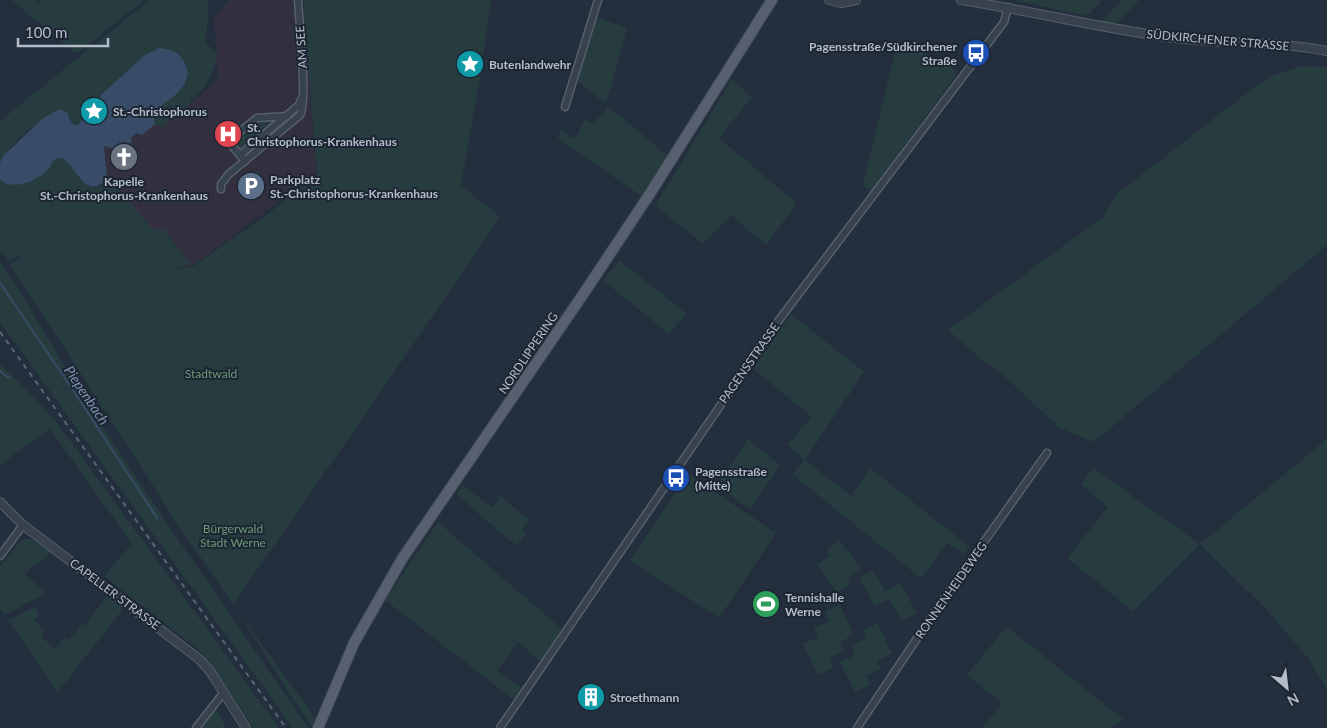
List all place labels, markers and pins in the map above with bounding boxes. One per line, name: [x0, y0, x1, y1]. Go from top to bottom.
bus stop icon: Pagensstraße/Südkirchener Straße: [961, 38, 991, 68]
place label: Pagensstraße/Südkirchener Straße: [809, 39, 958, 68]
place icon: Butenlandwehr: [455, 49, 485, 79]
place label: Butenlandwehr: [489, 57, 572, 72]
place icon: St.-Christophorus: [79, 96, 109, 126]
place label: St.-Christophorus: [113, 104, 207, 119]
hospital icon: St. Christophorus-Krankenhaus: [213, 119, 243, 149]
place label: St. Christophorus-Krankenhaus: [247, 120, 397, 149]
church icon: Kapelle St.-Christophorus-Krankenhaus: [109, 142, 139, 172]
parking icon: Parkplatz St.-Christophorus-Krankenhaus: [236, 171, 266, 201]
place label: Parkplatz St.-Christophorus-Krankenhaus: [270, 172, 438, 201]
place label: Kapelle St.-Christophorus-Krankenhaus: [40, 174, 208, 203]
bus stop icon: Pagensstraße (Mitte): [661, 463, 691, 493]
place label: Pagensstraße (Mitte): [695, 464, 767, 493]
sports icon: Tennishalle Werne: [751, 589, 781, 619]
place label: Tennishalle Werne: [785, 590, 845, 619]
building icon: Stroethmann: [576, 682, 606, 712]
place label: Stroethmann: [610, 690, 679, 705]

